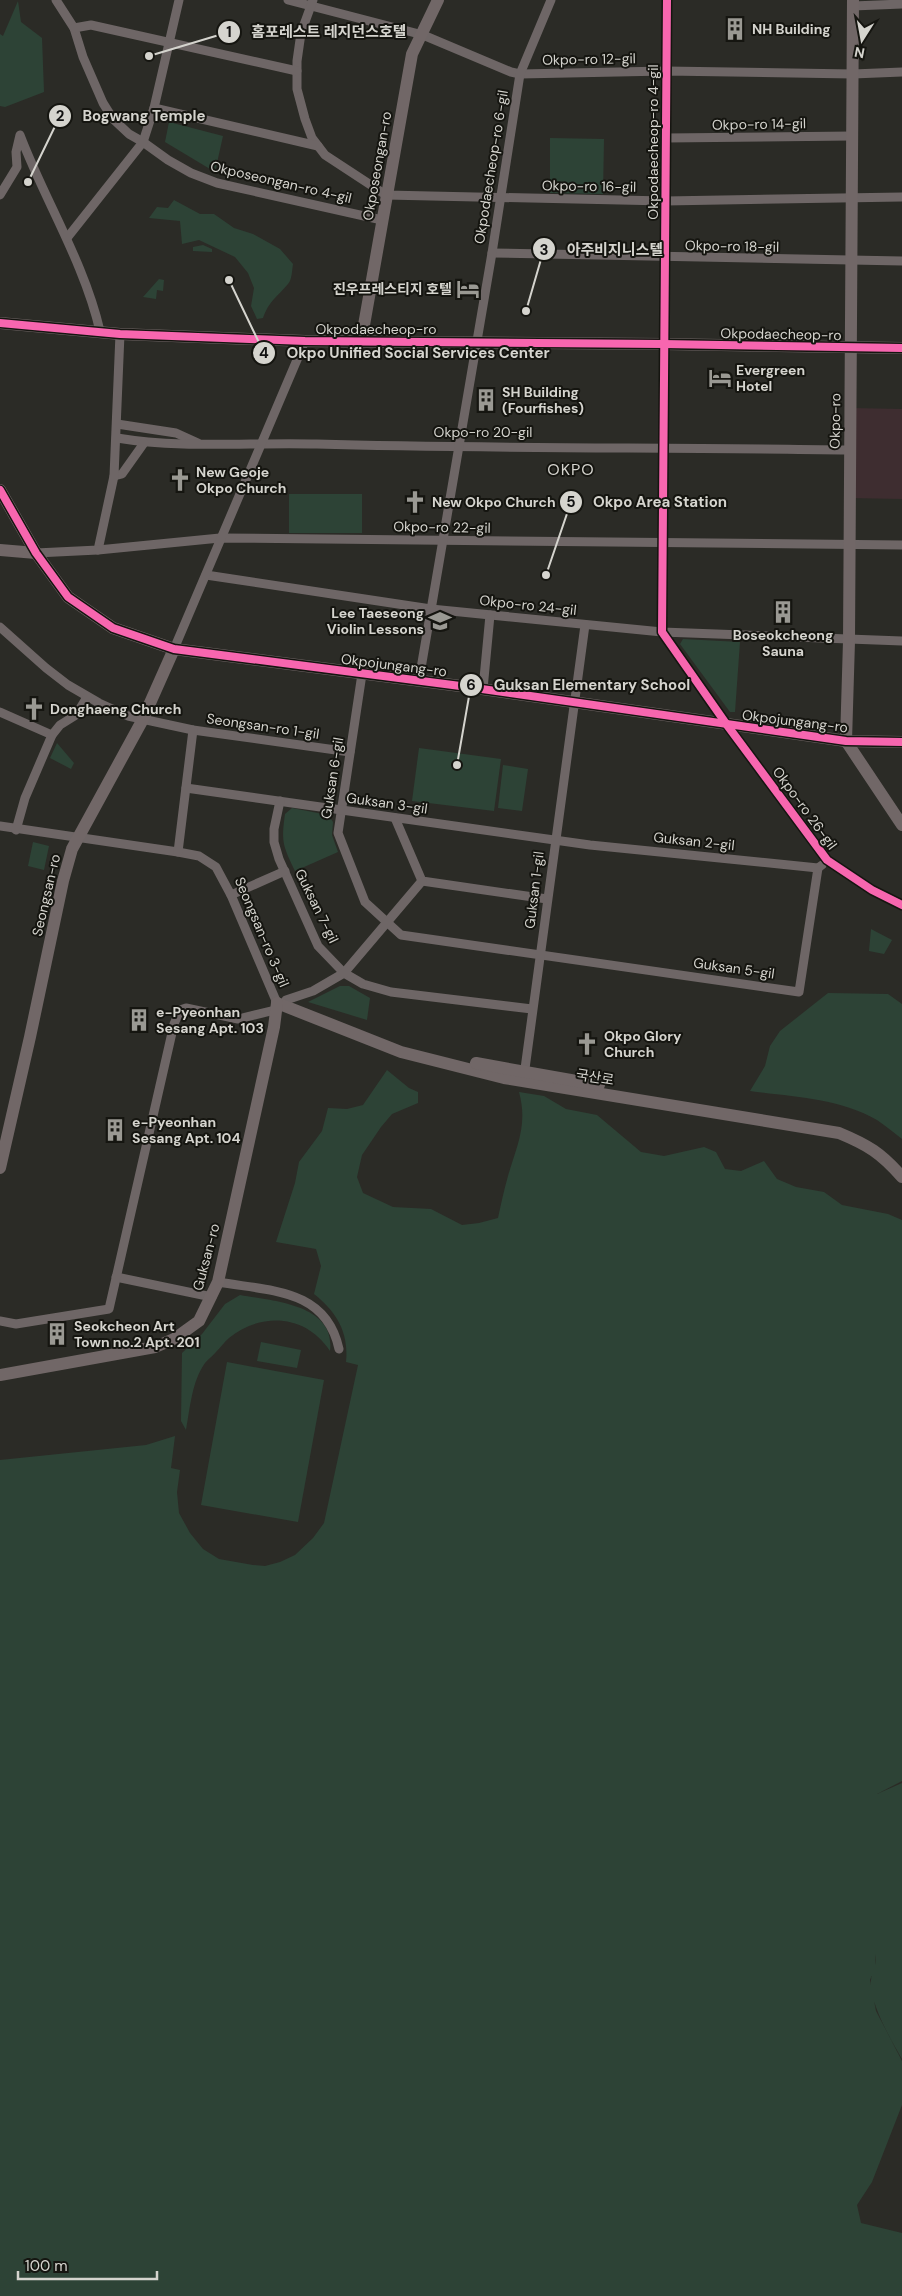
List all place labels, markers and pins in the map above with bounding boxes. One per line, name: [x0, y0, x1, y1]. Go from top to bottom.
building icon: NH Building: [722, 16, 748, 42]
callout: 홈포레스트 레지던스호텔: [216, 17, 416, 47]
place label: NH Building: [752, 20, 831, 38]
callout: Bogwang Temple: [48, 101, 216, 131]
callout: 아주비지니스텔: [532, 234, 673, 264]
hotel icon: 진우프레스티지 호텔: [455, 276, 481, 302]
place label: 진우프레스티지 호텔: [333, 280, 452, 298]
callout: Okpo Unified Social Services Center: [251, 338, 559, 368]
place label: Evergreen Hotel: [736, 361, 805, 395]
hotel icon: Evergreen Hotel: [707, 365, 733, 391]
place label: SH Building (Fourfishes): [502, 383, 584, 417]
building icon: SH Building (Fourfishes): [473, 387, 499, 413]
place label: New Geoje Okpo Church: [196, 463, 286, 497]
church icon: New Geoje Okpo Church: [167, 467, 193, 493]
callout: Okpo Area Station: [558, 487, 737, 517]
church icon: New Okpo Church: [402, 489, 428, 515]
place label: New Okpo Church: [432, 493, 556, 511]
building icon: Boseokcheong Sauna: [770, 599, 796, 625]
place label: Lee Taeseong Violin Lessons: [327, 604, 424, 638]
school or university icon: Lee Taeseong Violin Lessons: [427, 608, 453, 634]
place label: Boseokcheong Sauna: [733, 626, 833, 660]
callout: Guksan Elementary School: [458, 670, 700, 700]
church icon: Donghaeng Church: [21, 696, 47, 722]
place label: Donghaeng Church: [50, 700, 181, 718]
place label: e-Pyeonhan Sesang Apt. 103: [156, 1003, 264, 1037]
building icon: e-Pyeonhan Sesang Apt. 103: [126, 1007, 152, 1033]
place label: Okpo Glory Church: [604, 1027, 682, 1061]
church icon: Okpo Glory Church: [574, 1031, 600, 1057]
place label: e-Pyeonhan Sesang Apt. 104: [132, 1113, 241, 1147]
building icon: e-Pyeonhan Sesang Apt. 104: [102, 1117, 128, 1143]
place label: Seokcheon Art Town no.2 Apt. 201: [74, 1317, 200, 1351]
building icon: Seokcheon Art Town no.2 Apt. 201: [44, 1321, 70, 1347]

